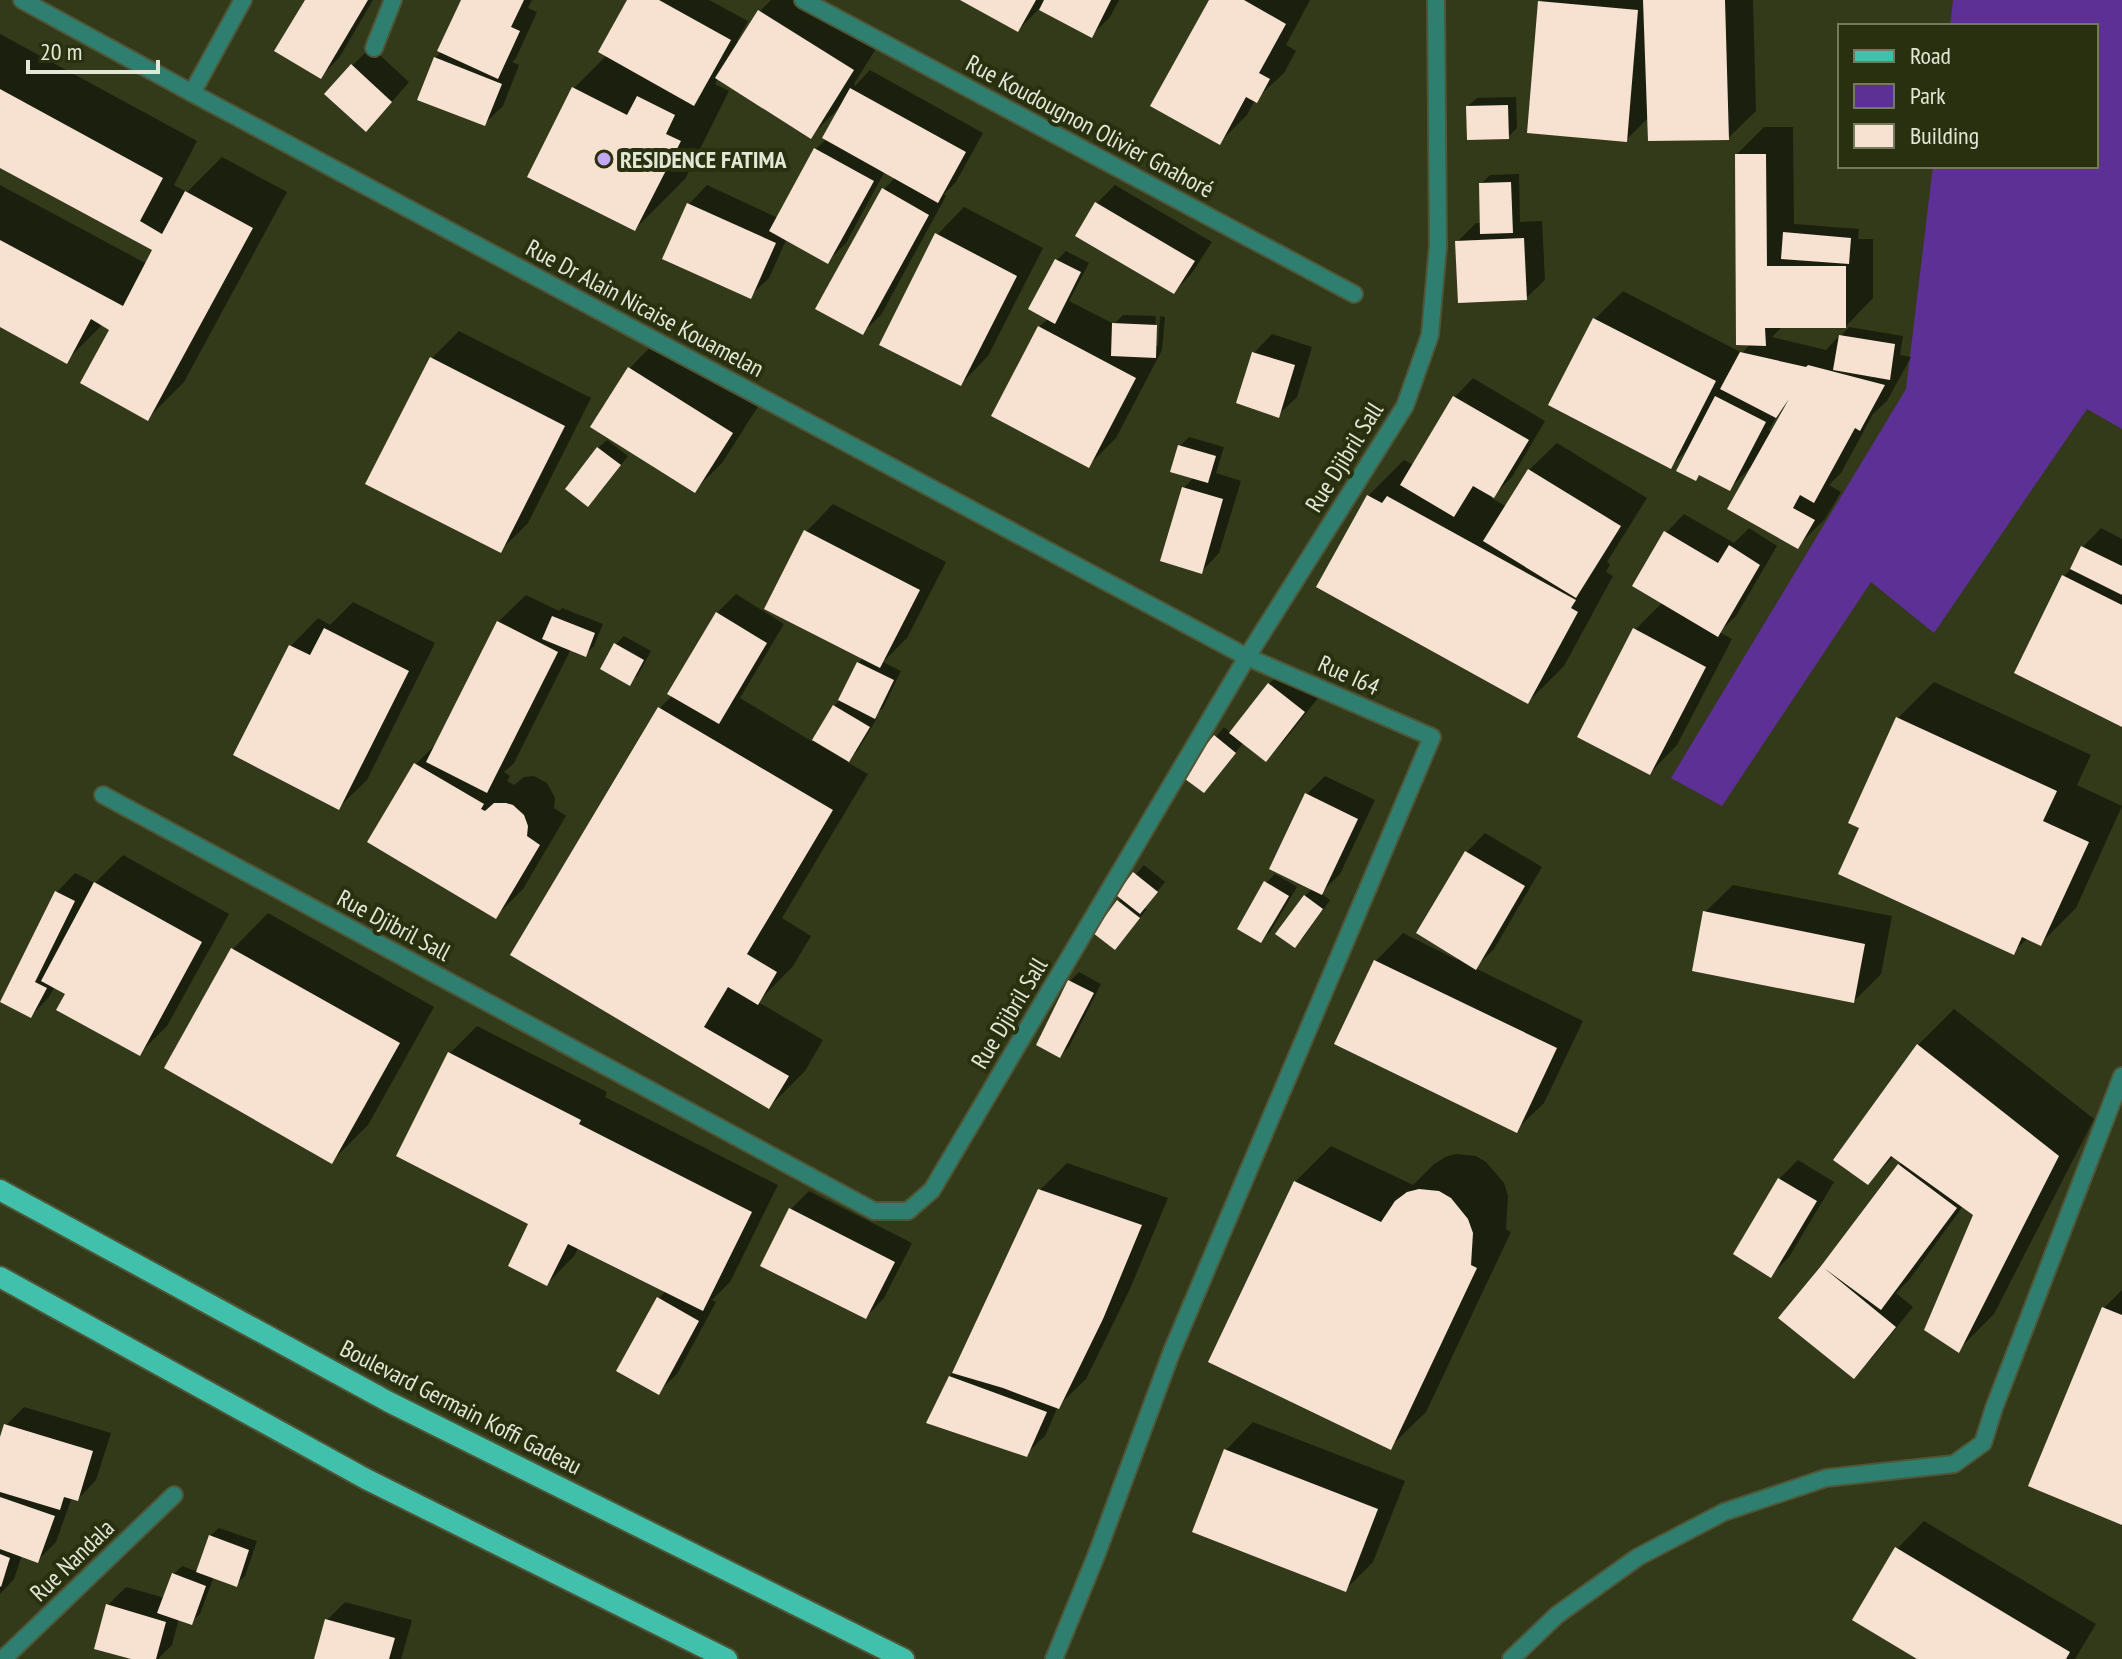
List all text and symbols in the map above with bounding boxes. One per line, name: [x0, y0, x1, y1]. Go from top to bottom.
scale bar: [28, 24, 158, 74]
legend: [1838, 24, 2098, 168]
text: 20 m: [40, 36, 82, 67]
text: Road: [1910, 40, 1951, 71]
street label: Rue Koudougnon Olivier Gnahoré: [961, 47, 1219, 205]
text: Park: [1910, 80, 1946, 111]
text: Building: [1910, 120, 1979, 151]
place label: RESIDENCE FATIMA: [620, 144, 787, 175]
marker: RESIDENCE FATIMA: [595, 150, 613, 168]
street label: Rue Dr Alain Nicaise Kouamelan: [521, 232, 769, 384]
street label: Rue Djibril Sall: [1298, 396, 1390, 518]
street label: Rue I64: [1313, 648, 1385, 702]
street label: Rue Djibril Sall: [332, 882, 456, 968]
street label: Rue Djibril Sall: [964, 952, 1054, 1074]
street label: Boulevard Germain Koffi Gadeau: [335, 1333, 587, 1481]
street label: Rue Nandala: [23, 1512, 121, 1608]

